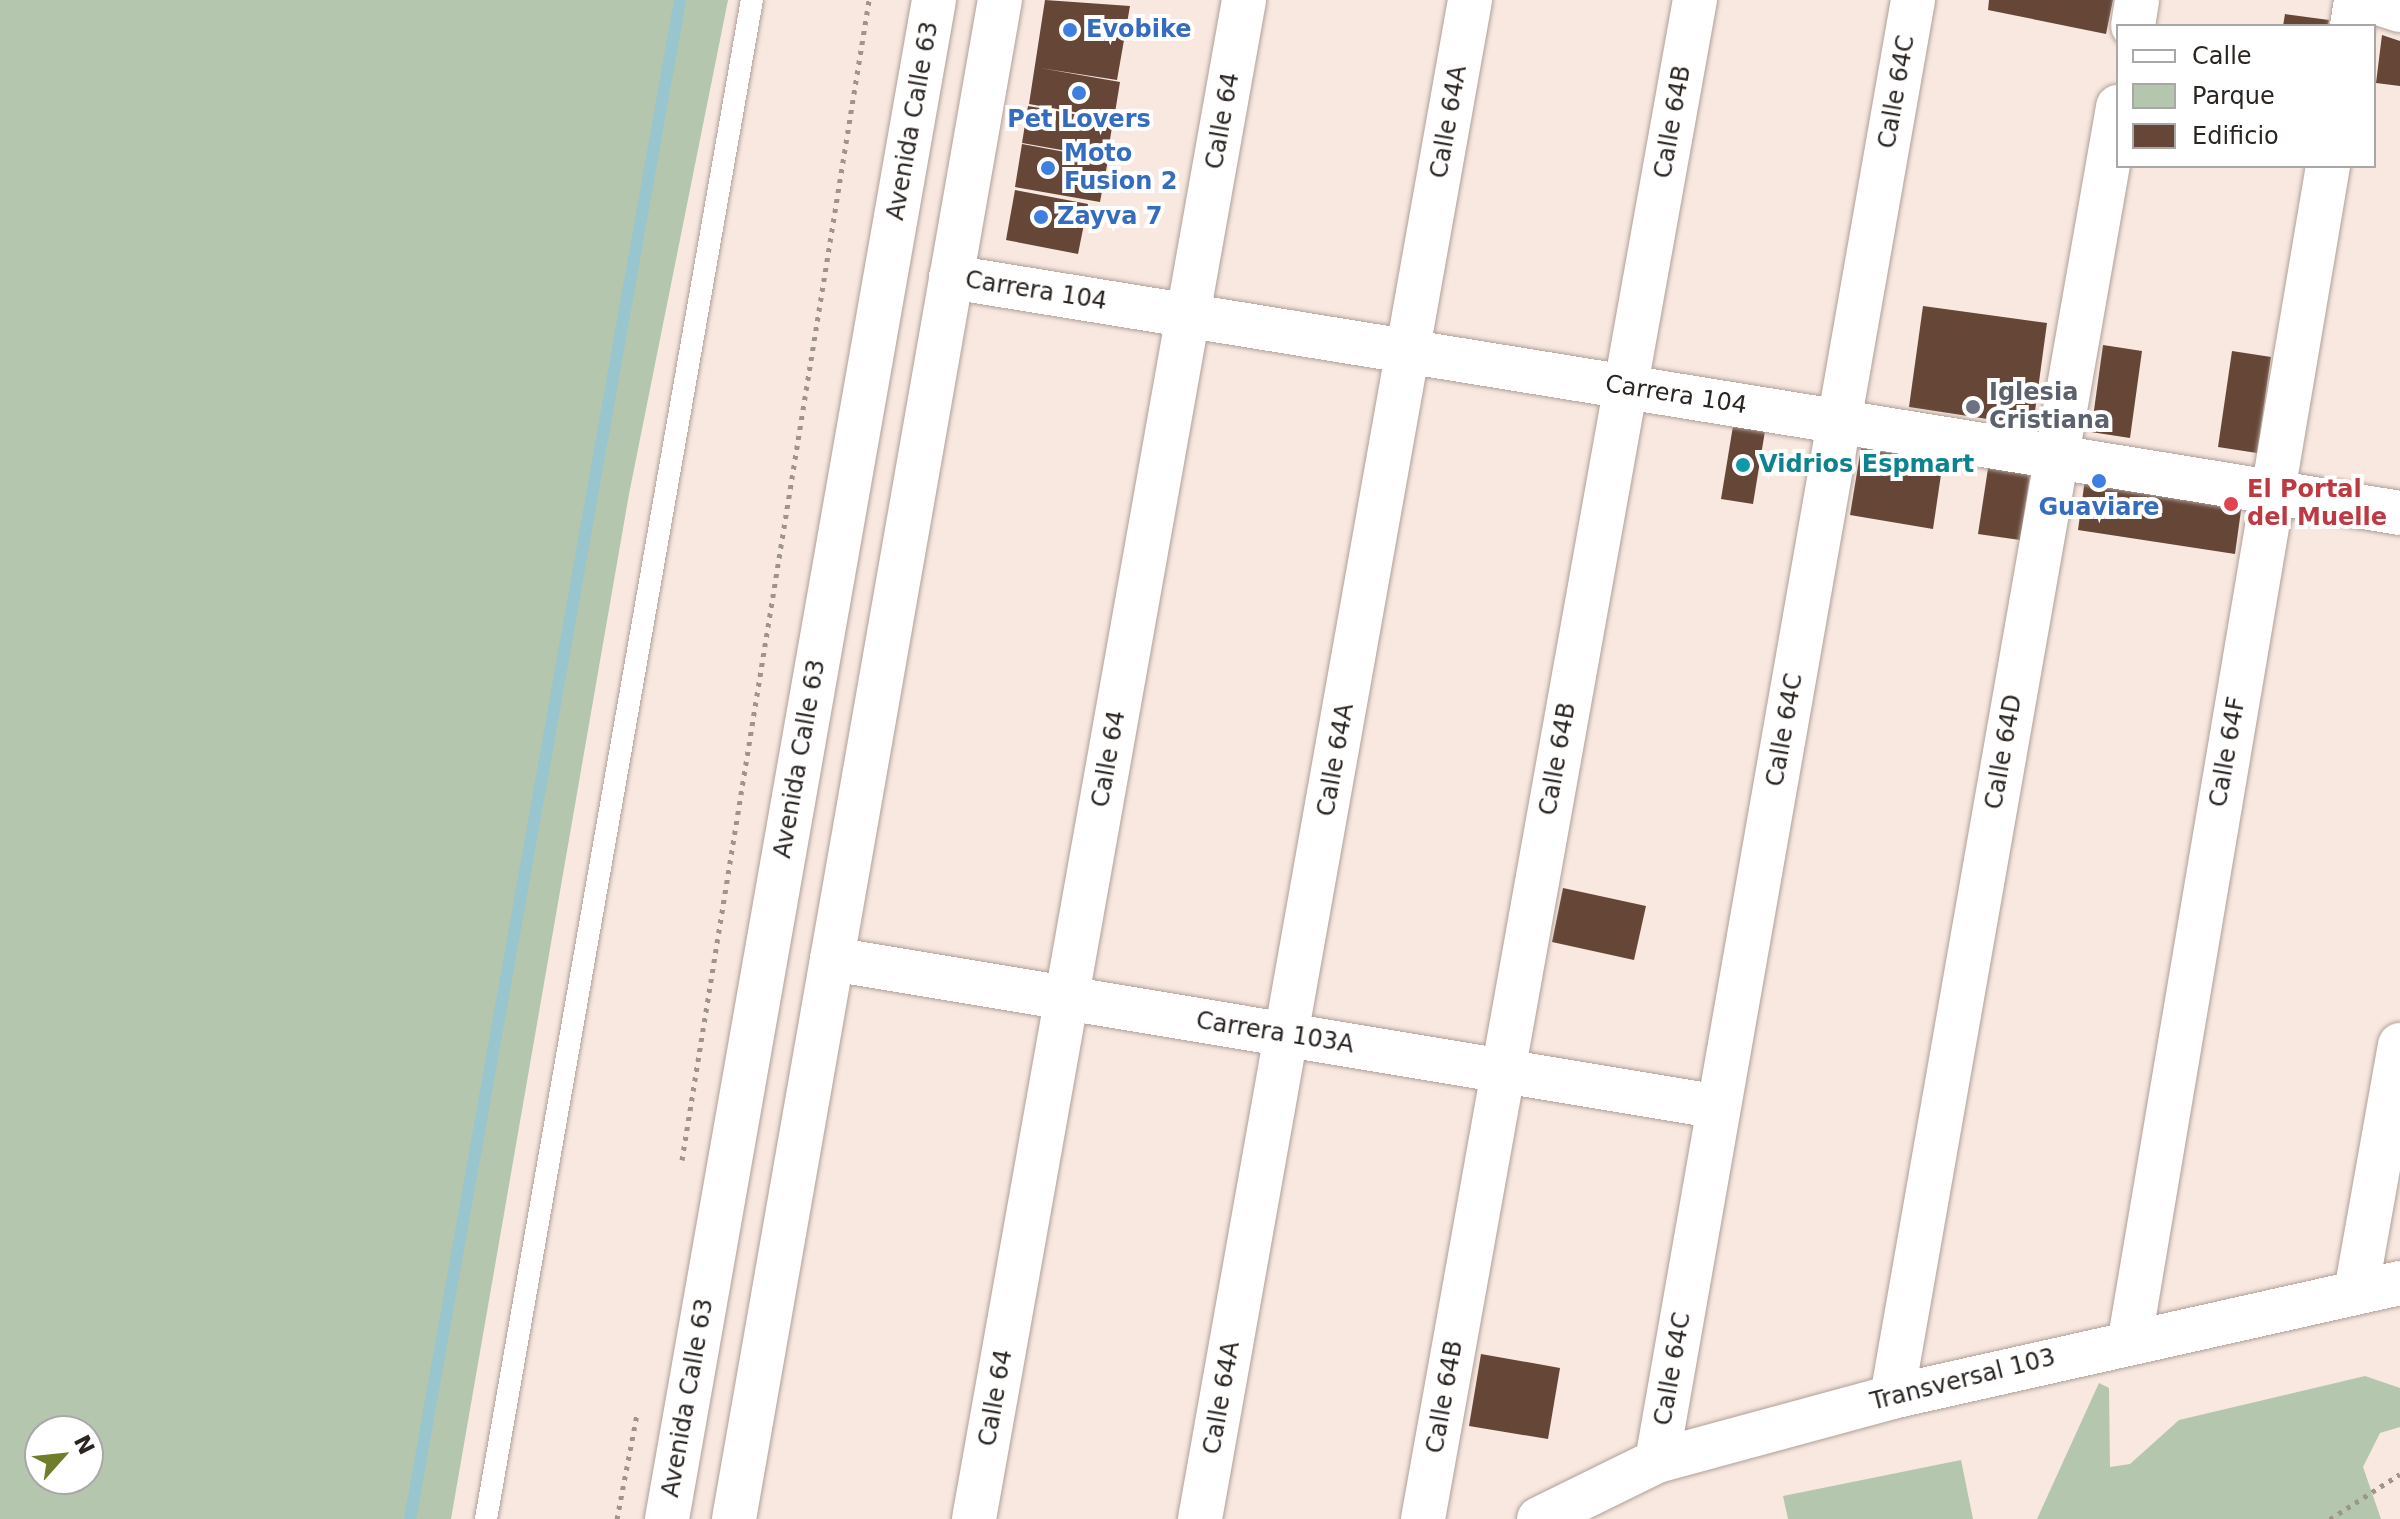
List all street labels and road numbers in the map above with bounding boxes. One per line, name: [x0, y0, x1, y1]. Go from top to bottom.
street label: Avenida Calle 63: [881, 19, 945, 223]
street label: Calle 64C: [1873, 33, 1921, 151]
street label: Calle 64A: [1425, 63, 1473, 181]
street label: Calle 64B: [1649, 63, 1697, 181]
street label: Calle 64: [1200, 70, 1246, 172]
street label: Carrera 104: [963, 266, 1109, 316]
street label: Carrera 104: [1603, 370, 1749, 420]
street label: Avenida Calle 63: [768, 657, 832, 861]
street label: Calle 64C: [1761, 671, 1809, 789]
street label: Calle 64D: [1980, 692, 2028, 812]
street label: Calle 64F: [2204, 695, 2252, 809]
street label: Calle 64B: [1534, 700, 1582, 818]
street label: Calle 64A: [1312, 701, 1360, 819]
street label: Calle 64: [1086, 708, 1132, 810]
street label: Carrera 103A: [1194, 1006, 1356, 1060]
street label: Avenida Calle 63: [656, 1296, 720, 1500]
street label: Calle 64C: [1649, 1310, 1697, 1428]
street label: Calle 64B: [1421, 1338, 1469, 1456]
street label: Calle 64A: [1198, 1339, 1246, 1457]
street label: Transversal 103: [1868, 1343, 2058, 1417]
street label: Calle 64: [973, 1347, 1019, 1449]

